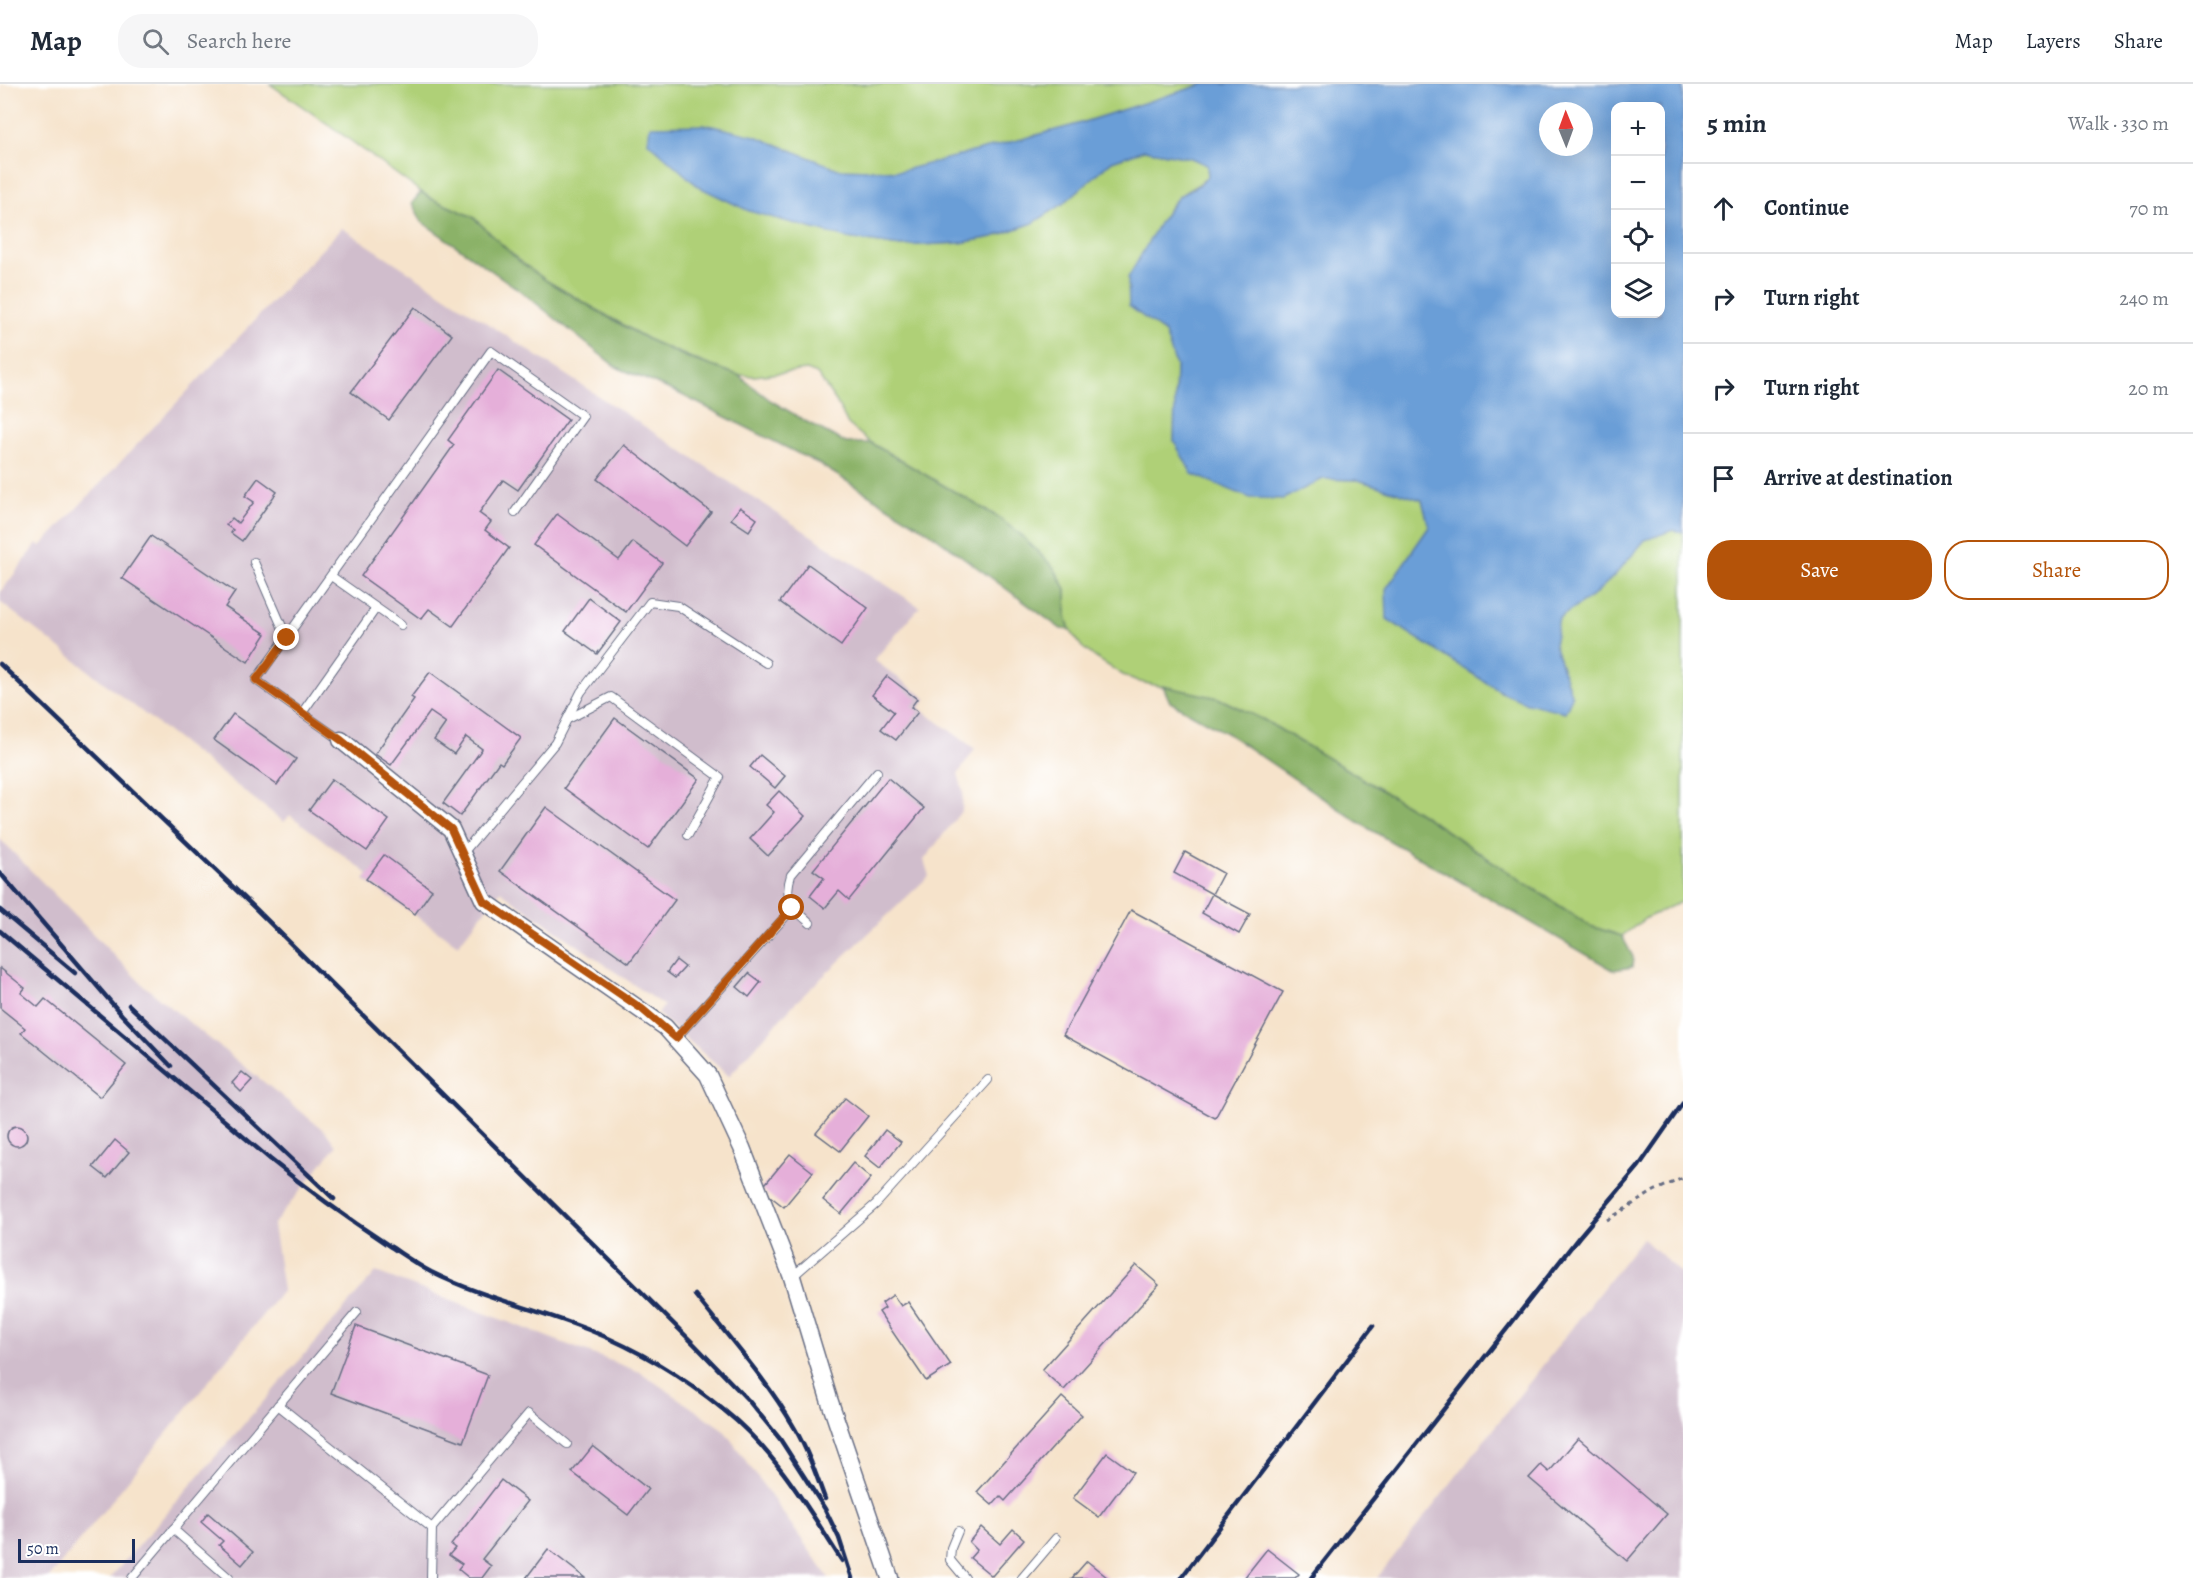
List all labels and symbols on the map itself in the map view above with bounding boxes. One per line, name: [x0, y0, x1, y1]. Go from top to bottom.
north arrow: [1539, 102, 1593, 156]
route end: [273, 624, 299, 650]
route start: [778, 894, 804, 920]
scale bar: [18, 1536, 135, 1564]

